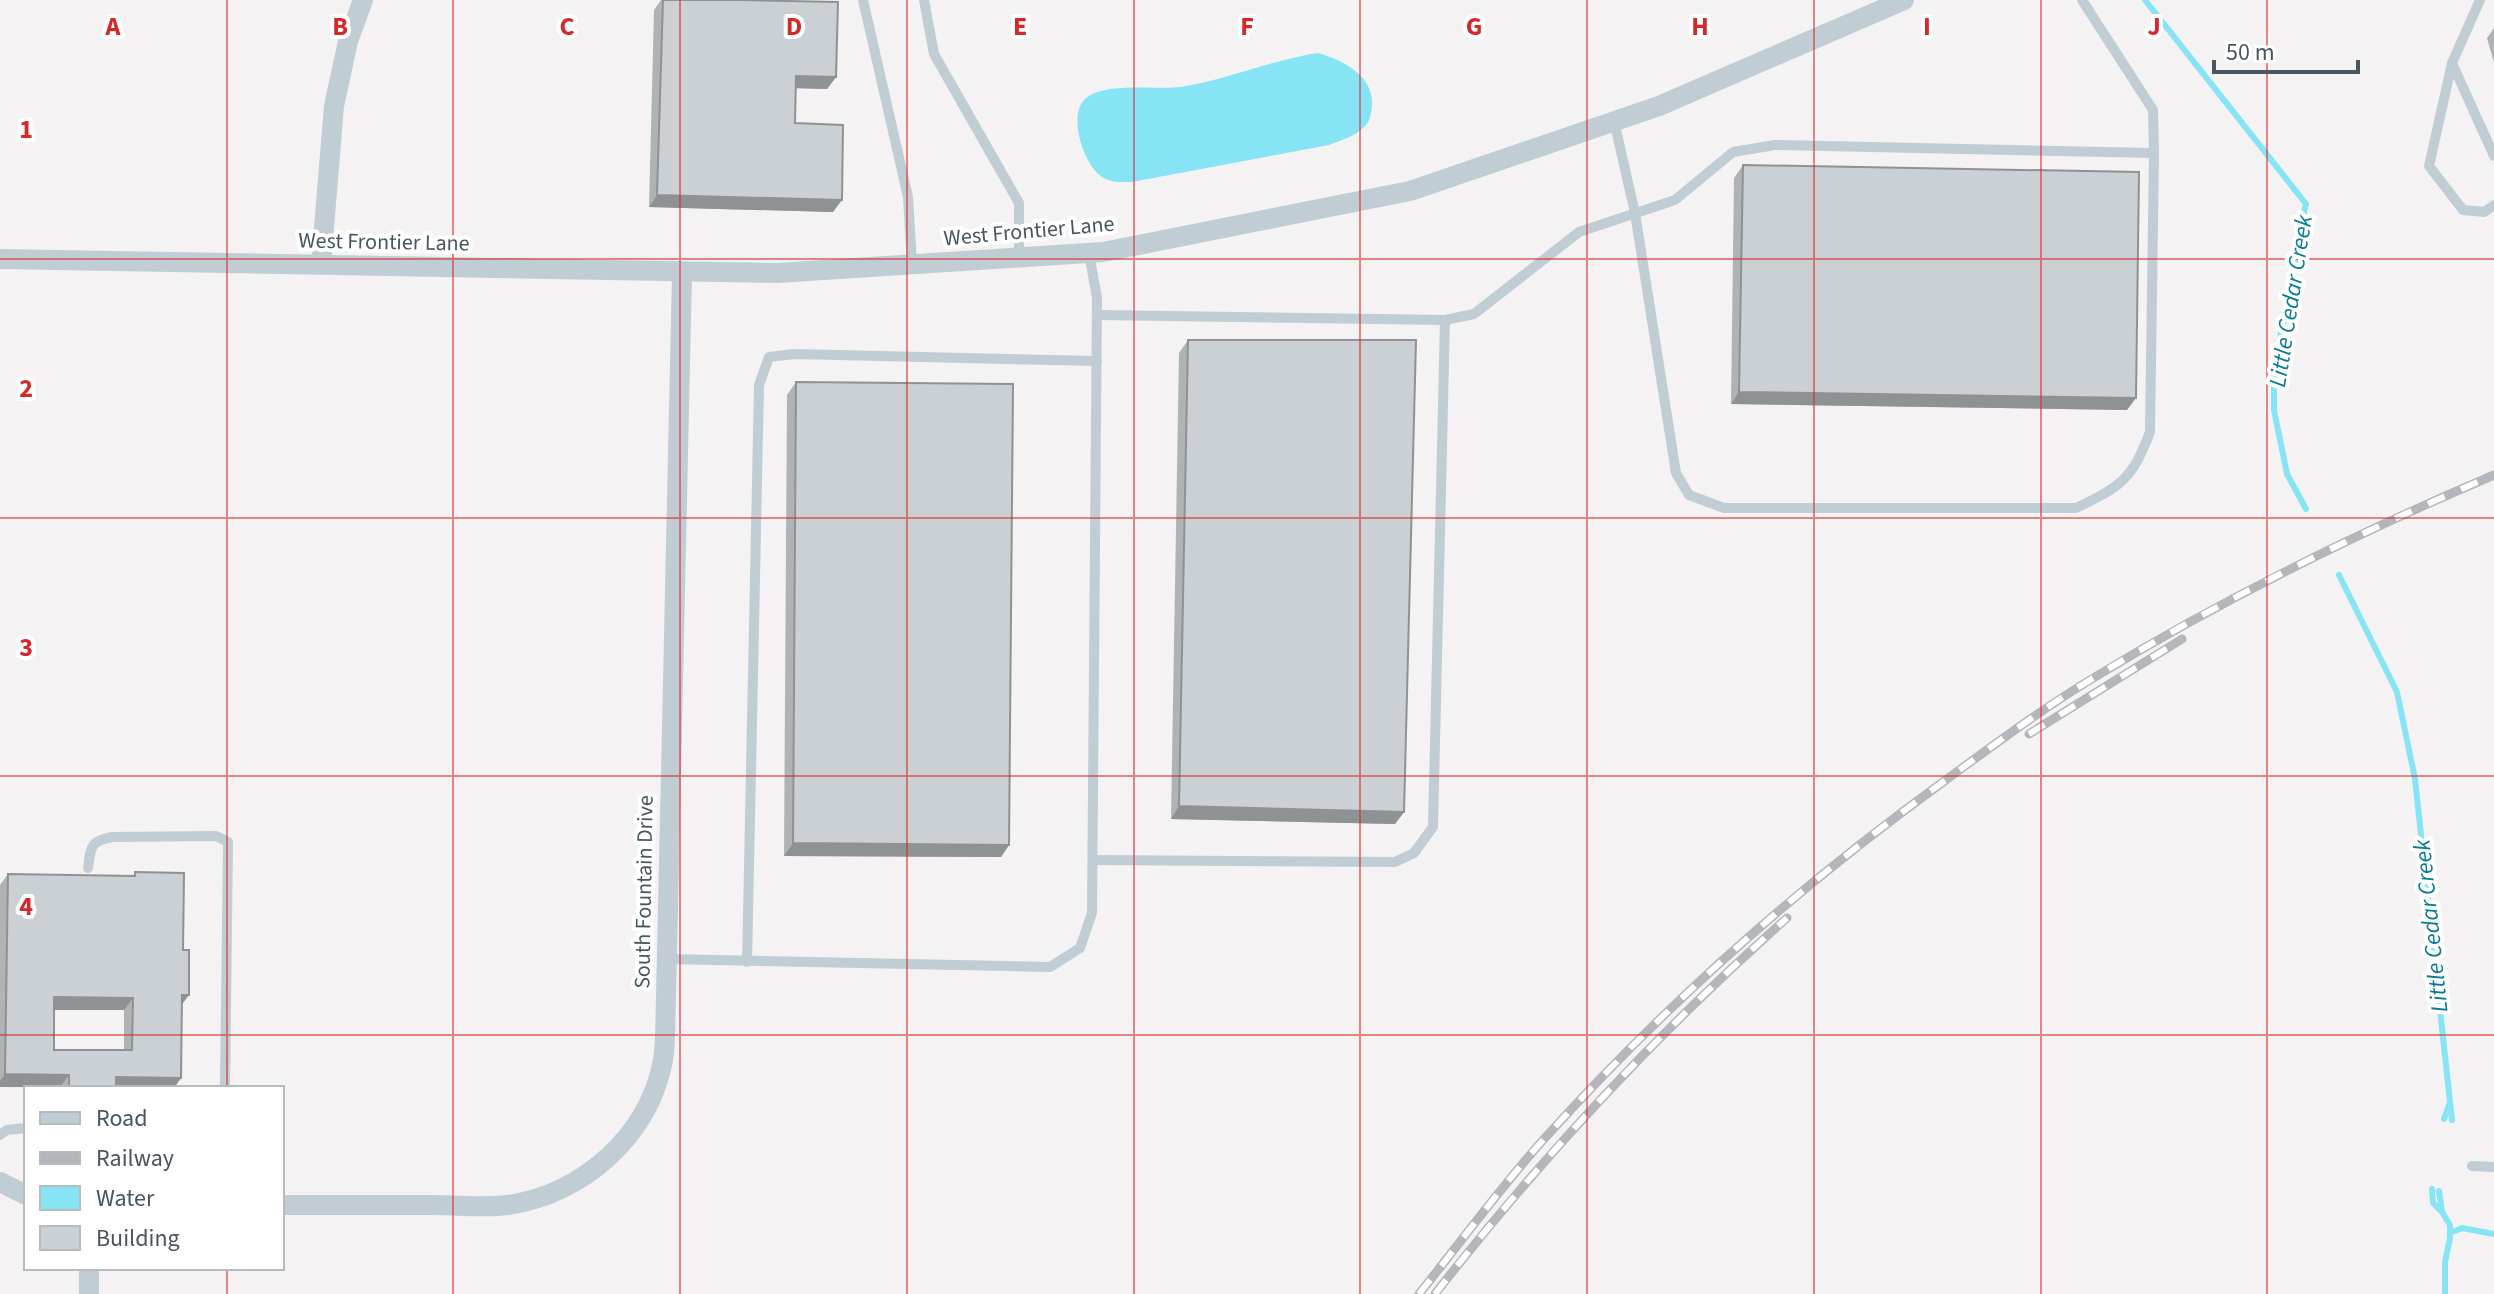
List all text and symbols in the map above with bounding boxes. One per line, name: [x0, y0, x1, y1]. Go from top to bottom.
text: A: [105, 8, 122, 45]
text: B: [332, 8, 348, 45]
text: C: [559, 8, 575, 45]
text: D: [786, 8, 802, 45]
text: E: [1013, 8, 1027, 45]
text: F: [1240, 8, 1254, 45]
text: G: [1466, 8, 1482, 45]
text: H: [1691, 8, 1709, 45]
text: I: [1923, 8, 1931, 45]
text: J: [2147, 8, 2161, 45]
scale bar: [2214, 24, 2358, 74]
text: 50 m: [2226, 35, 2275, 70]
text: 1: [19, 111, 33, 148]
street label: West Frontier Lane: [942, 208, 1116, 254]
water label: Little Cedar Creek: [2260, 212, 2322, 390]
street label: West Frontier Lane: [298, 225, 470, 259]
text: 2: [19, 370, 33, 407]
text: 3: [19, 629, 33, 666]
street label: South Fountain Drive: [626, 795, 662, 989]
water label: Little Cedar Creek: [2404, 837, 2457, 1014]
text: 4: [19, 888, 33, 925]
legend: [24, 1086, 284, 1270]
text: Road: [96, 1101, 148, 1136]
text: Railway: [96, 1141, 174, 1176]
text: Water: [96, 1181, 155, 1216]
text: Building: [96, 1221, 180, 1256]

